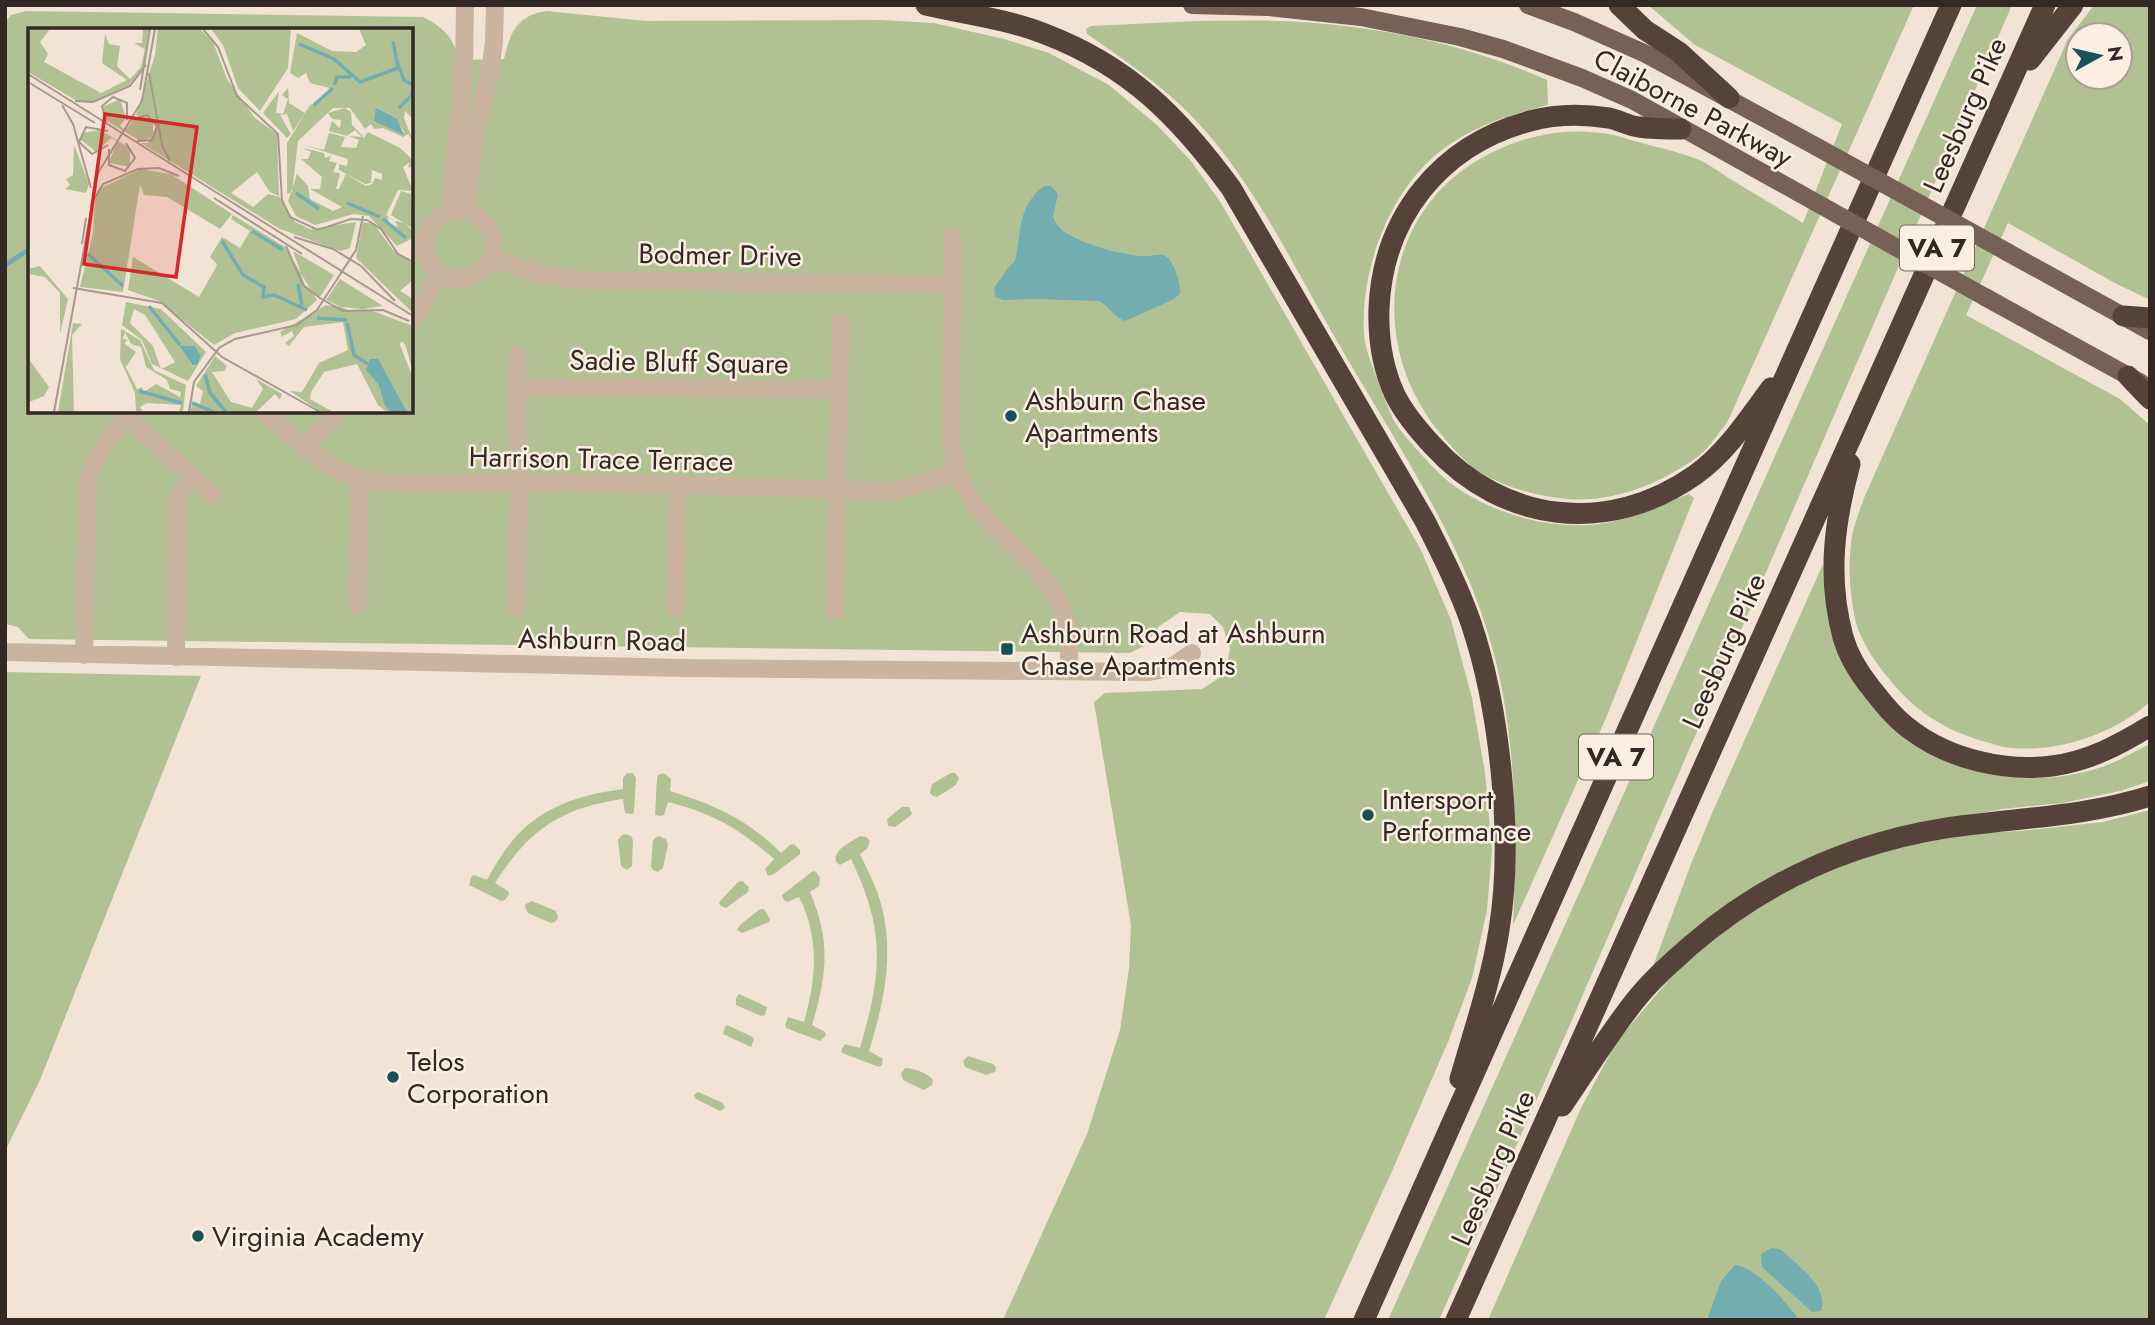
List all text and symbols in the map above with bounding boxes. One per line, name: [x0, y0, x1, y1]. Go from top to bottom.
north arrow: [2064, 21, 2134, 91]
inset map: [28, 28, 413, 413]
street label: Leesburg Pike: [1913, 31, 2017, 199]
street label: Claiborne Parkway: [1586, 38, 1800, 178]
text: N: [2101, 44, 2130, 63]
road number: VA 7: [1900, 226, 1974, 270]
street label: Bodmer Drive: [638, 233, 802, 277]
street label: Sadie Bluff Square: [569, 340, 789, 384]
place label: Ashburn Chase Apartments: [1025, 380, 1206, 453]
marker: Ashburn Chase Apartments: [1003, 408, 1019, 424]
street label: Harrison Trace Terrace: [468, 436, 734, 482]
street label: Leesburg Pike: [1672, 567, 1776, 735]
place label: Ashburn Road at Ashburn Chase Apartments: [1021, 613, 1326, 686]
street label: Ashburn Road: [518, 618, 686, 662]
marker: Ashburn Road at Ashburn Chase Apartments: [999, 641, 1015, 657]
road number: VA 7: [1579, 734, 1653, 779]
place label: Intersport Performance: [1382, 779, 1531, 852]
marker: Intersport Performance: [1360, 807, 1376, 823]
place label: Telos Corporation: [407, 1041, 549, 1114]
marker: Telos Corporation: [385, 1069, 401, 1085]
street label: Leesburg Pike: [1441, 1084, 1545, 1252]
place label: Virginia Academy: [212, 1216, 424, 1257]
marker: Virginia Academy: [190, 1228, 206, 1244]

